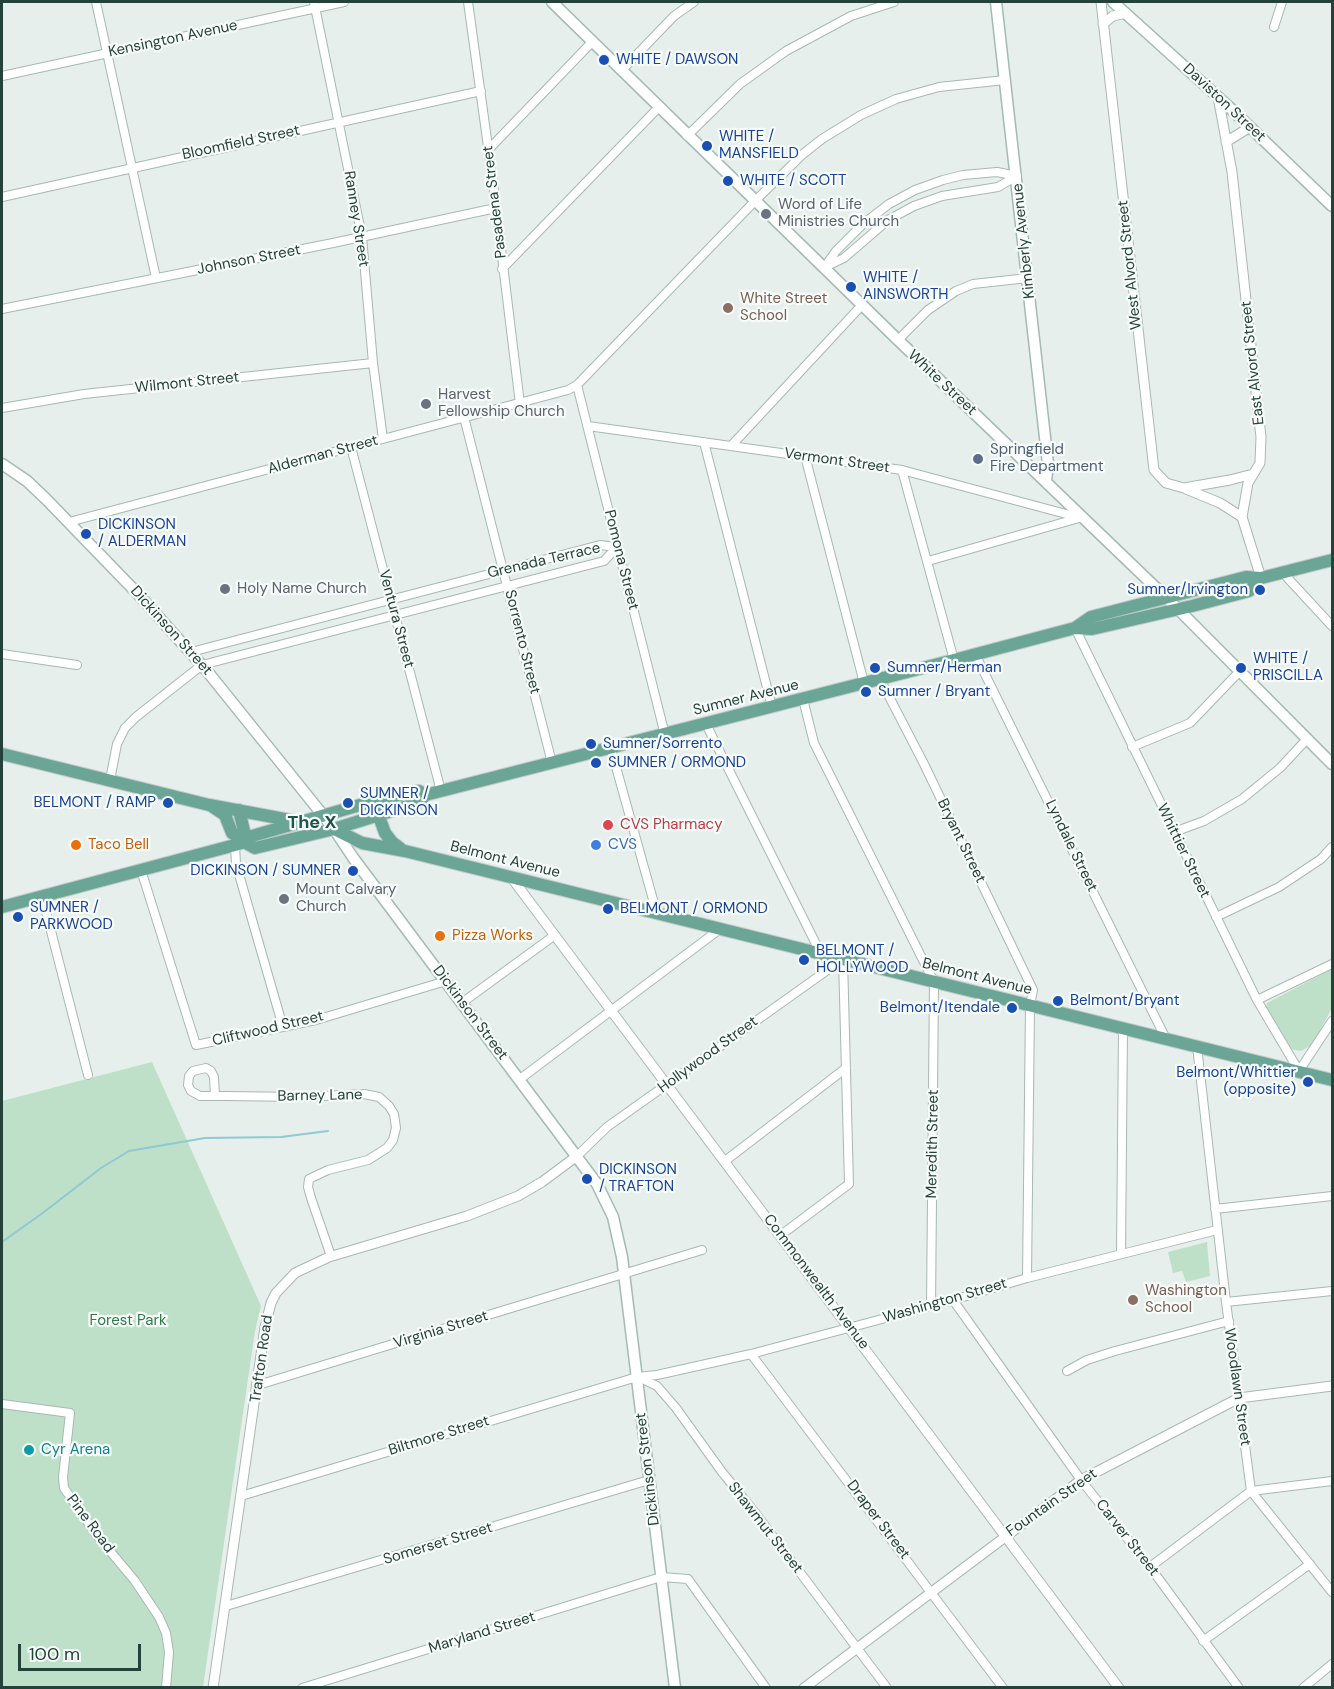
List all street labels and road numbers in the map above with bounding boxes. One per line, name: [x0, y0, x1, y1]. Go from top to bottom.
street label: Kensington Avenue: [107, 17, 239, 61]
street label: Daviston Street: [1179, 60, 1269, 146]
street label: Bloomfield Street: [181, 122, 301, 164]
street label: Pasadena Street: [479, 145, 511, 259]
street label: Ranney Street: [340, 170, 372, 268]
street label: Kimberly Avenue: [1009, 182, 1039, 300]
street label: West Alvord Street: [1114, 199, 1146, 331]
street label: Johnson Street: [196, 241, 302, 279]
street label: East Alvord Street: [1238, 300, 1268, 426]
street label: White Street: [904, 347, 980, 419]
street label: Wilmont Street: [134, 369, 240, 397]
street label: Alderman Street: [266, 432, 380, 478]
street label: Vermont Street: [783, 445, 891, 477]
street label: Pomona Street: [600, 508, 642, 612]
street label: Grenada Terrace: [486, 539, 602, 583]
street label: Ventura Street: [374, 568, 418, 670]
street label: Dickinson Street: [126, 583, 216, 679]
street label: Sorrento Street: [500, 588, 544, 696]
street label: Sumner Avenue: [691, 676, 801, 720]
street label: Bryant Street: [933, 796, 989, 886]
street label: Lyndale Street: [1041, 797, 1101, 895]
street label: Whittier Street: [1152, 801, 1214, 901]
street label: Belmont Avenue: [448, 838, 562, 882]
street label: Belmont Avenue: [920, 955, 1034, 999]
street label: Dickinson Street: [429, 962, 511, 1064]
street label: Cliftwood Street: [211, 1007, 325, 1051]
street label: Hollywood Street: [655, 1013, 761, 1097]
street label: Barney Lane: [277, 1086, 363, 1106]
street label: Meredith Street: [923, 1089, 943, 1199]
street label: Commonwealth Avenue: [759, 1211, 873, 1353]
street label: Washington Street: [881, 1275, 1009, 1327]
street label: Virginia Street: [392, 1307, 490, 1353]
street label: Trafton Road: [247, 1314, 277, 1404]
street label: Woodlawn Street: [1220, 1327, 1254, 1447]
street label: Dickinson Street: [632, 1411, 664, 1527]
street label: Biltmore Street: [386, 1412, 492, 1460]
street label: Fountain Street: [1003, 1465, 1101, 1541]
street label: Draper Street: [843, 1477, 913, 1563]
street label: Shawmut Street: [724, 1479, 806, 1577]
street label: Pine Road: [62, 1491, 118, 1557]
street label: Carver Street: [1091, 1496, 1163, 1580]
street label: Somerset Street: [381, 1519, 495, 1569]
street label: Maryland Street: [426, 1608, 538, 1658]

